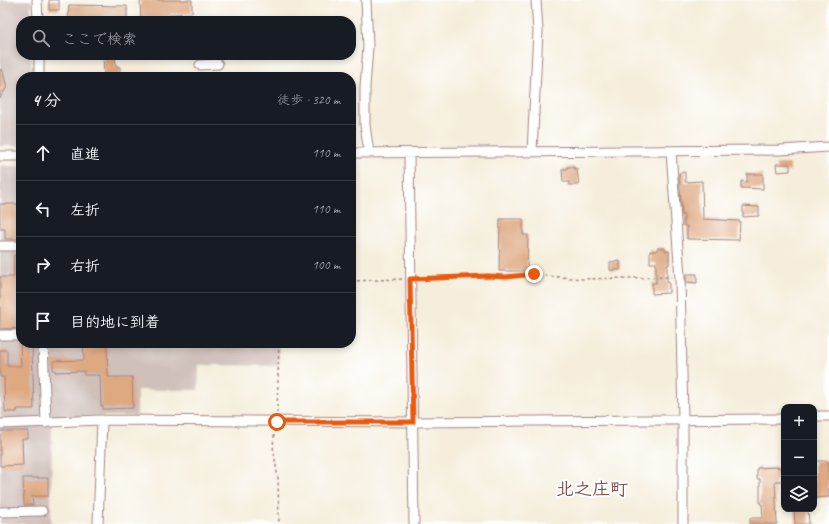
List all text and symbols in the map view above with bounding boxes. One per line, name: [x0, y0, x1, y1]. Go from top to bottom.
search box: [16, 16, 356, 60]
icon: search: [30, 27, 52, 49]
text: ここで検索: [62, 30, 137, 49]
text: 4 分: [32, 90, 61, 111]
text: 徒歩 · 320 m: [277, 92, 340, 108]
icon: ahead: [32, 142, 54, 164]
text: 直進: [70, 145, 100, 164]
text: 110 m: [312, 145, 340, 161]
icon: left: [32, 198, 54, 220]
text: 左折: [70, 201, 100, 220]
text: 110 m: [312, 201, 340, 217]
icon: right: [32, 254, 54, 276]
text: 右折: [70, 257, 100, 276]
text: 100 m: [312, 257, 340, 273]
route end: [525, 265, 543, 283]
icon: arrive: [32, 310, 54, 332]
text: 目的地に到着: [70, 313, 160, 332]
map controls: [781, 404, 817, 512]
button: +: [781, 404, 817, 440]
route start: [268, 413, 286, 431]
button: −: [781, 440, 817, 476]
button: layers: [781, 476, 817, 512]
district label: 北之庄町: [556, 478, 628, 500]

